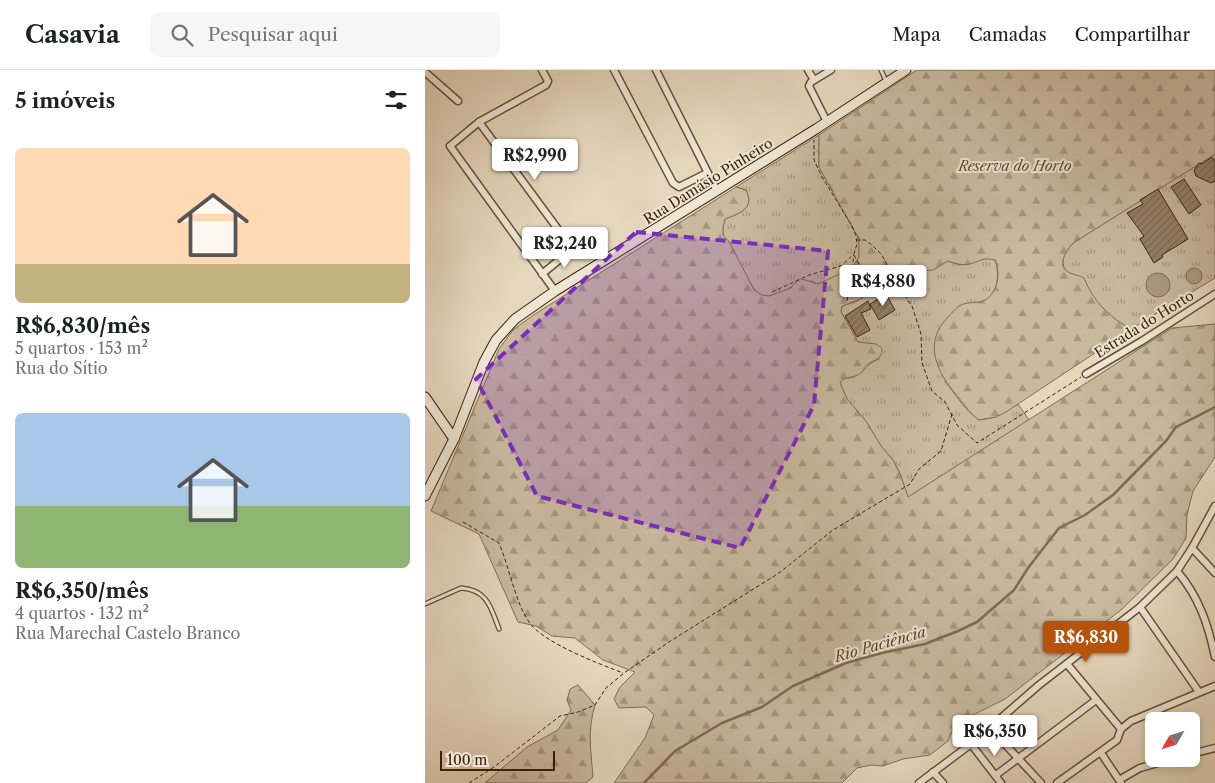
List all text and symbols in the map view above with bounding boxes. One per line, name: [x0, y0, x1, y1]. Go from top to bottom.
search box: [150, 12, 500, 57]
text: Casavia: [25, 20, 120, 49]
icon: search: [168, 21, 196, 49]
text: Pesquisar aqui: [208, 23, 338, 46]
text: Mapa: [893, 24, 941, 46]
text: Camadas: [969, 24, 1047, 46]
text: Compartilhar: [1075, 24, 1190, 46]
icon: filters: [382, 86, 410, 114]
text: 5 imóveis: [15, 88, 115, 113]
street label: Rua Damásio Pinheiro: [640, 134, 776, 228]
pin: R$2,990: [489, 138, 581, 181]
text: R$2,990: [503, 145, 567, 165]
park label: Reserva do Horto: [957, 157, 1072, 175]
icon: home: [168, 180, 258, 270]
pin: R$2,240: [519, 226, 611, 269]
text: R$2,240: [533, 233, 597, 253]
pin: R$4,880: [837, 264, 929, 307]
text: R$4,880: [850, 271, 916, 291]
street label: Estrada do Horto: [1091, 286, 1197, 362]
text: R$6,830/mês: [15, 313, 150, 338]
text: 5 quartos · 153 m²: [15, 338, 148, 358]
text: Rua do Sítio: [15, 358, 108, 378]
icon: home: [168, 445, 258, 535]
text: R$6,350/mês: [15, 578, 149, 603]
text: 4 quartos · 132 m²: [15, 603, 149, 623]
pin: R$6,830: [1040, 620, 1132, 663]
water label: Rio Paciência: [831, 622, 928, 666]
text: Rua Marechal Castelo Branco: [15, 623, 240, 643]
text: R$6,830: [1054, 627, 1118, 647]
north arrow: [1145, 712, 1200, 768]
map controls: [1145, 712, 1200, 767]
pin: R$6,350: [949, 714, 1041, 757]
text: R$6,350: [963, 721, 1027, 741]
scale bar: [440, 748, 555, 771]
text: 100 m: [447, 751, 487, 769]

